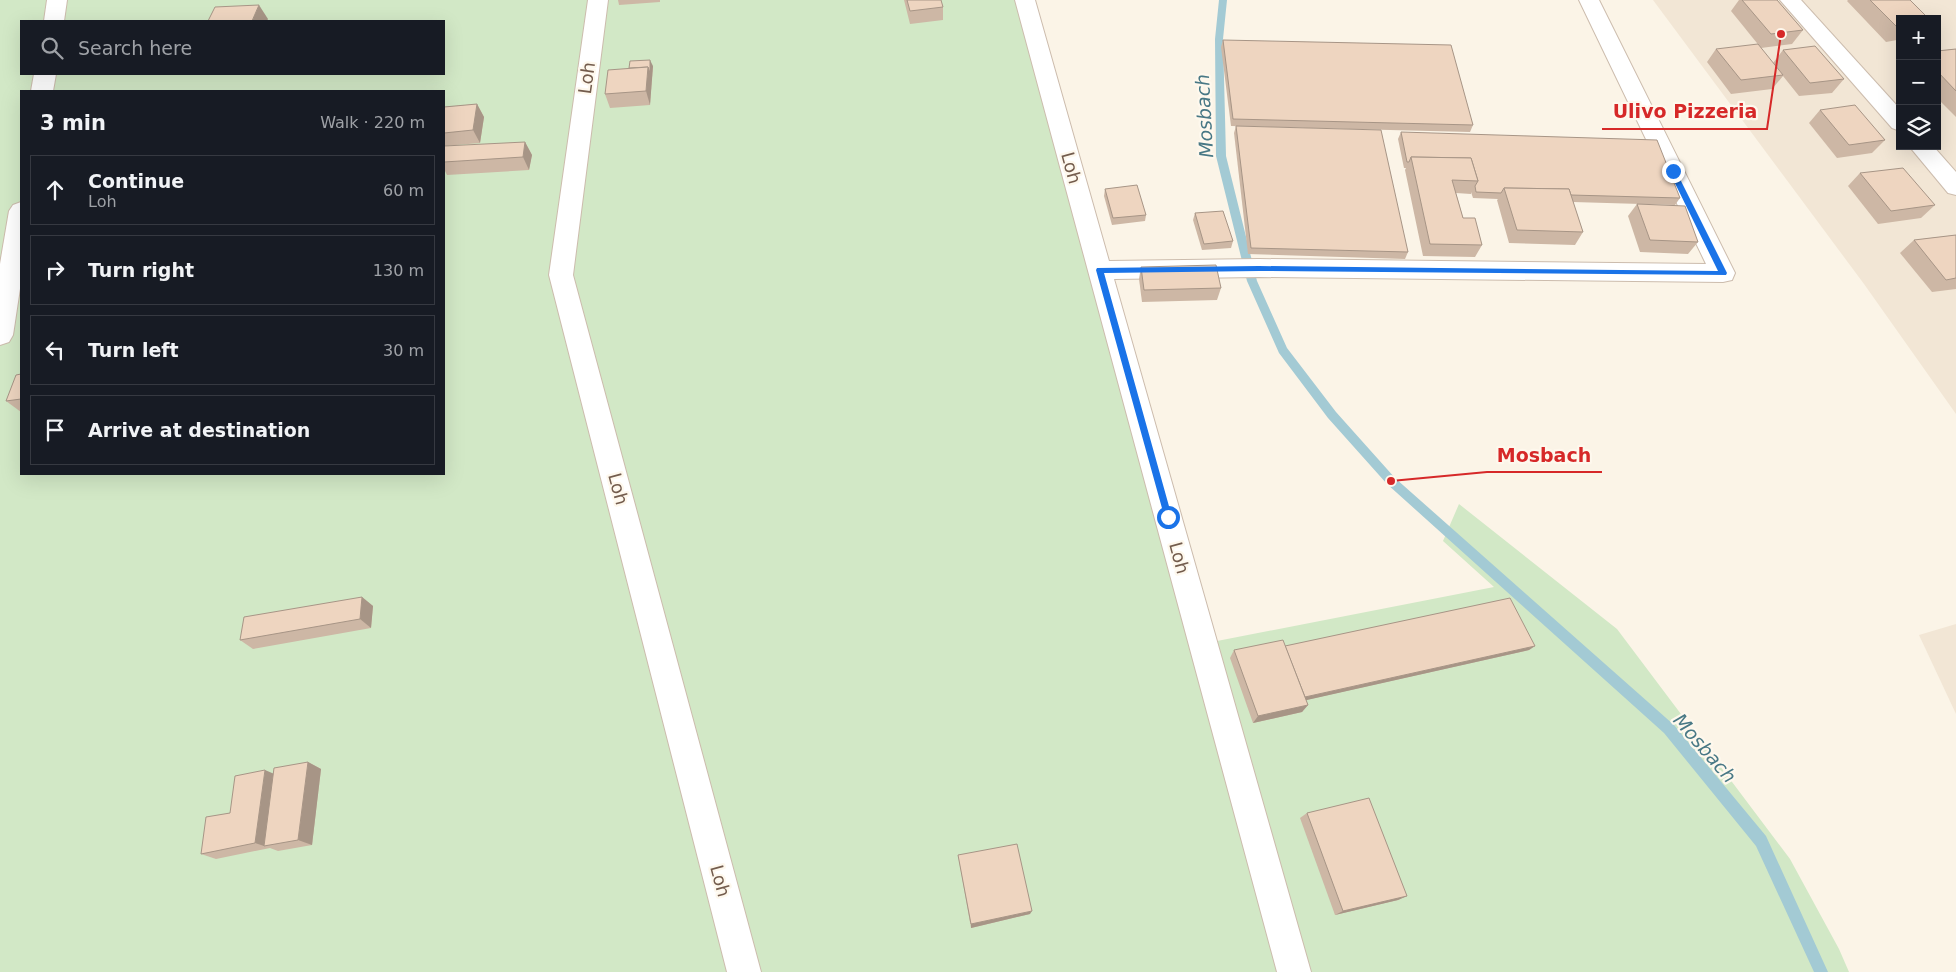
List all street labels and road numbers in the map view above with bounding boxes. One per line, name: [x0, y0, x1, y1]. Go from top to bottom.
street label: Loh: [574, 61, 599, 95]
street label: Loh: [1057, 150, 1086, 186]
street label: Loh: [604, 471, 633, 507]
street label: Loh: [1165, 540, 1194, 576]
street label: Loh: [706, 863, 735, 899]

